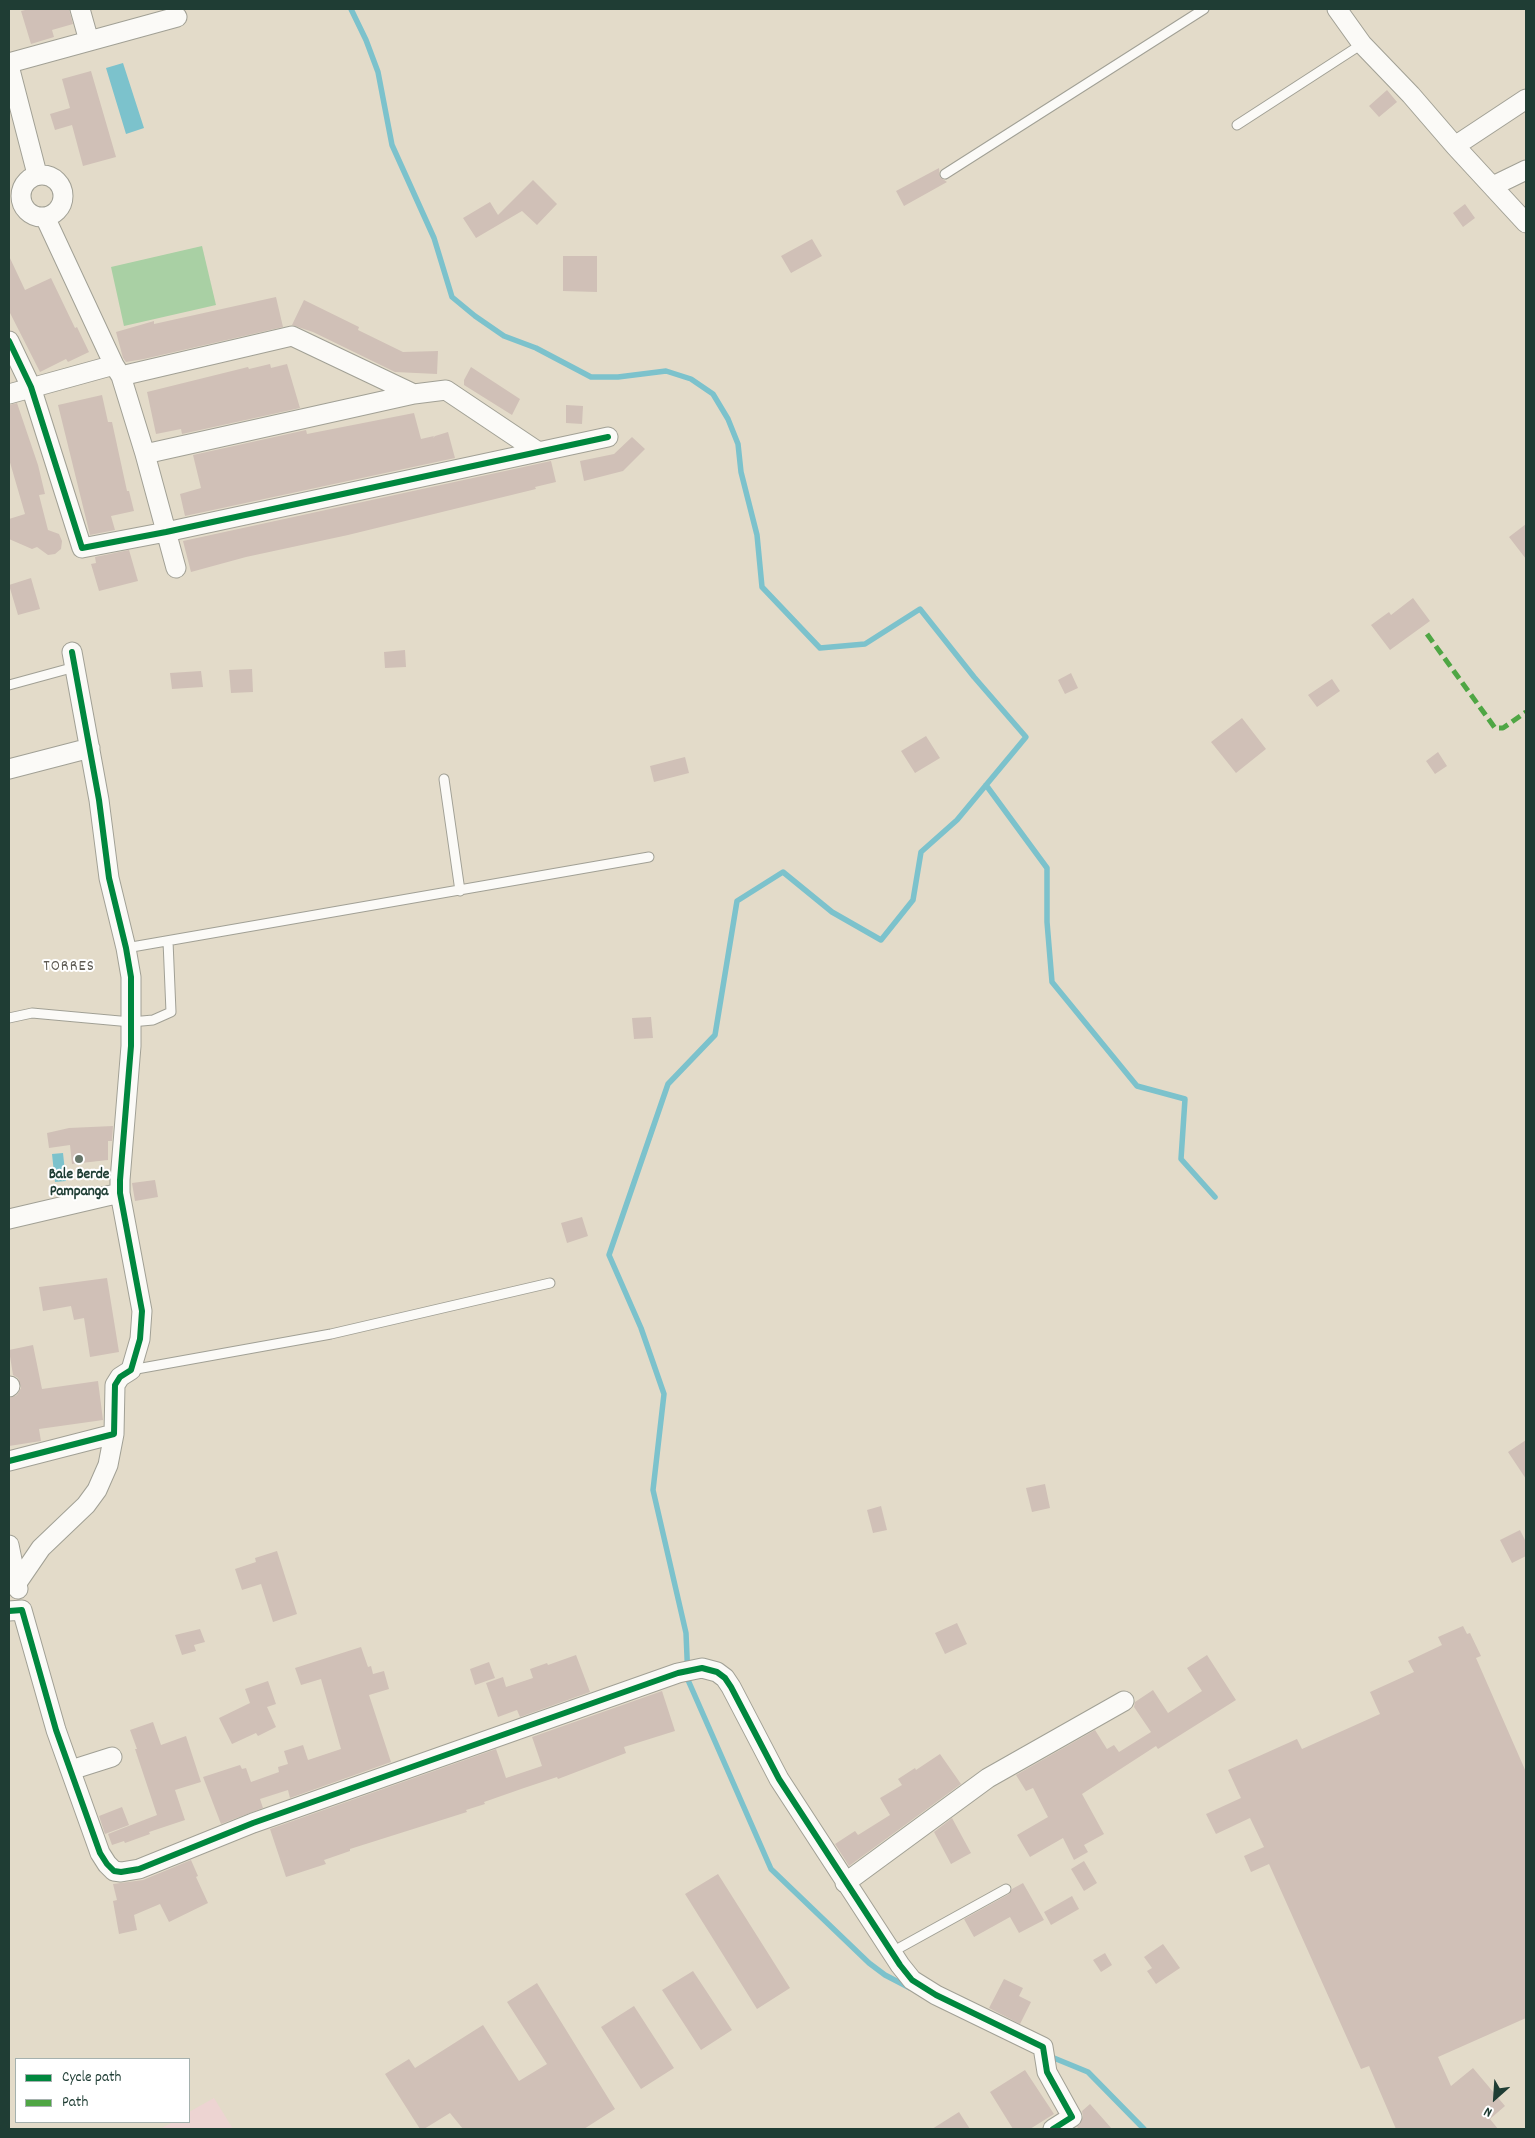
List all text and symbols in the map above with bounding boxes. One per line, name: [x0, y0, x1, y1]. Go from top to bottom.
district label: TORRES: [43, 958, 95, 978]
marker: Bale Berde Pampanga: [73, 1153, 85, 1165]
place label: Bale Berde Pampanga: [49, 1167, 109, 1202]
legend: [15, 2058, 190, 2123]
text: Cycle path: [62, 2067, 121, 2089]
north arrow: [1470, 2073, 1520, 2123]
text: Path: [62, 2092, 88, 2114]
text: N: [1481, 2101, 1496, 2122]

